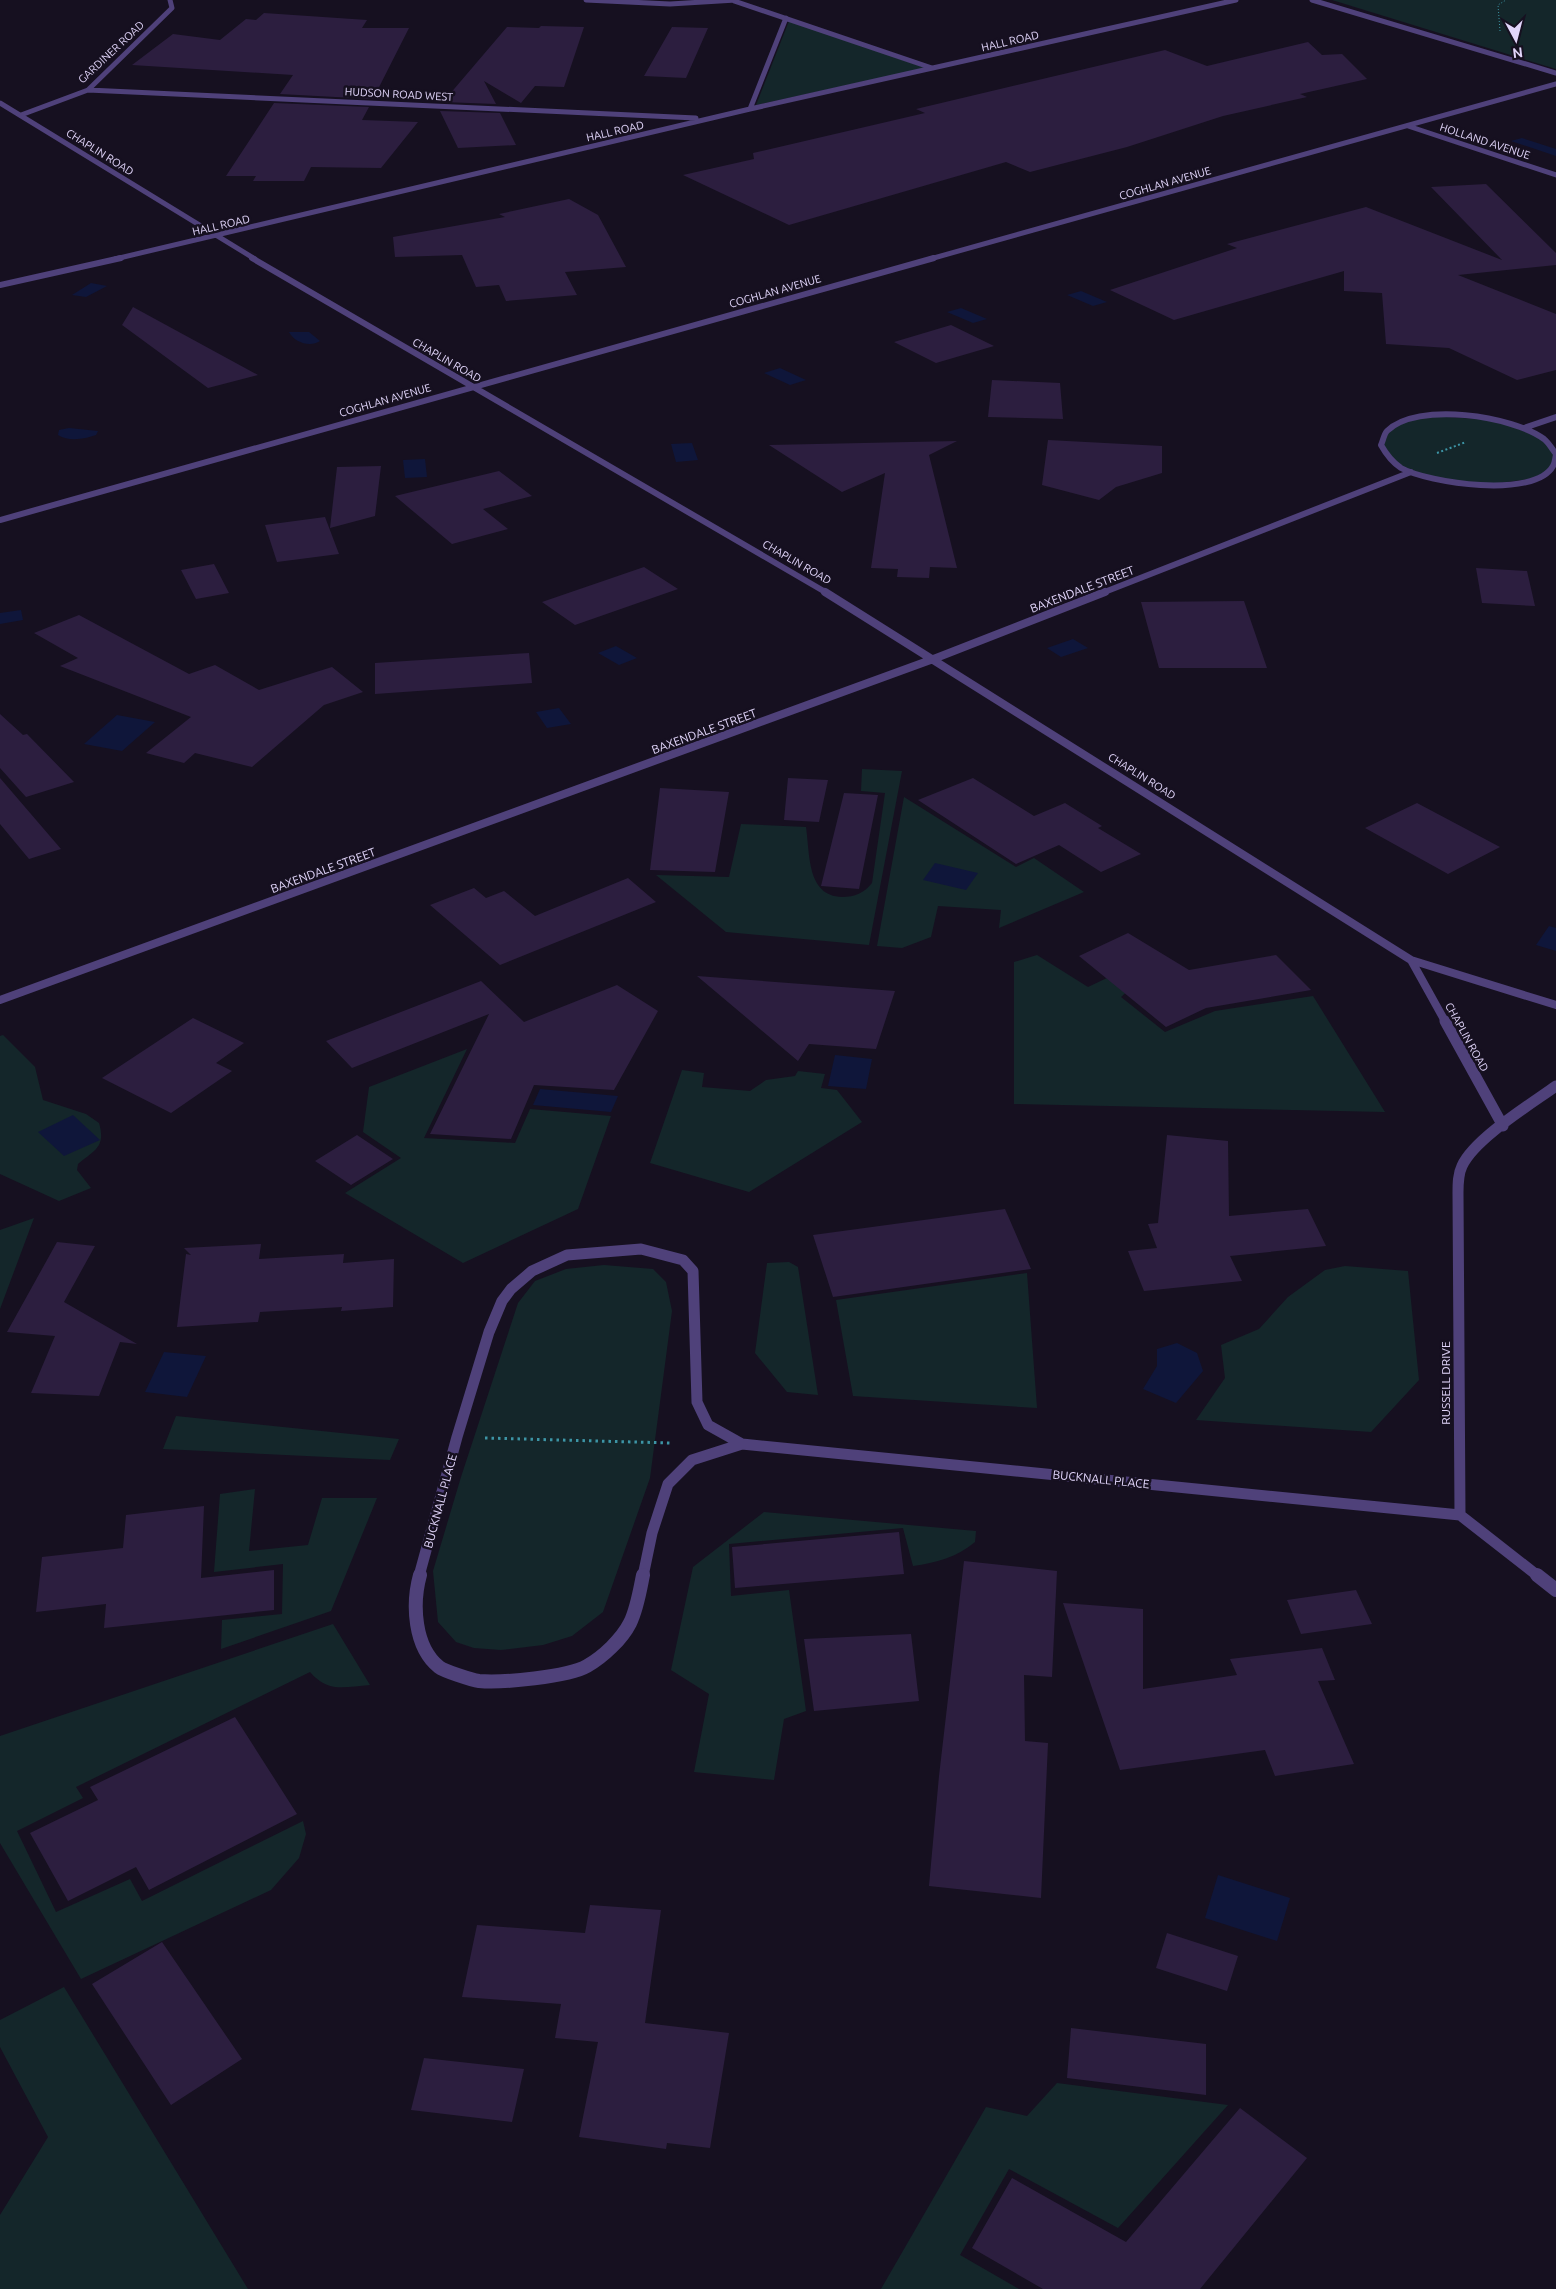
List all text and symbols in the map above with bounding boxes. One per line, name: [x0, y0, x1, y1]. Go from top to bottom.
north arrow: [1491, 15, 1541, 65]
street label: GARDINER ROAD: [76, 18, 147, 86]
street label: HALL ROAD: [980, 28, 1040, 53]
text: N: [1511, 44, 1524, 61]
street label: HUDSON ROAD WEST: [345, 85, 453, 103]
street label: HALL ROAD: [585, 118, 645, 143]
street label: HOLLAND AVENUE: [1438, 121, 1532, 161]
street label: CHAPLIN ROAD: [64, 126, 136, 178]
street label: COGHLAN AVENUE: [1118, 164, 1212, 202]
street label: HALL ROAD: [191, 212, 251, 237]
street label: COGHLAN AVENUE: [728, 272, 822, 310]
street label: CHAPLIN ROAD: [411, 336, 484, 385]
street label: COGHLAN AVENUE: [338, 381, 432, 419]
street label: CHAPLIN ROAD: [761, 538, 834, 587]
street label: BAXENDALE STREET: [1028, 563, 1136, 615]
street label: BAXENDALE STREET: [650, 706, 759, 756]
street label: CHAPLIN ROAD: [1106, 750, 1178, 802]
street label: BAXENDALE STREET: [269, 845, 378, 895]
street label: CHAPLIN ROAD: [1443, 1000, 1491, 1074]
street label: RUSSELL DRIVE: [1439, 1341, 1452, 1425]
street label: BUCKNALL PLACE: [421, 1452, 459, 1550]
street label: BUCKNALL PLACE: [1052, 1467, 1150, 1491]

